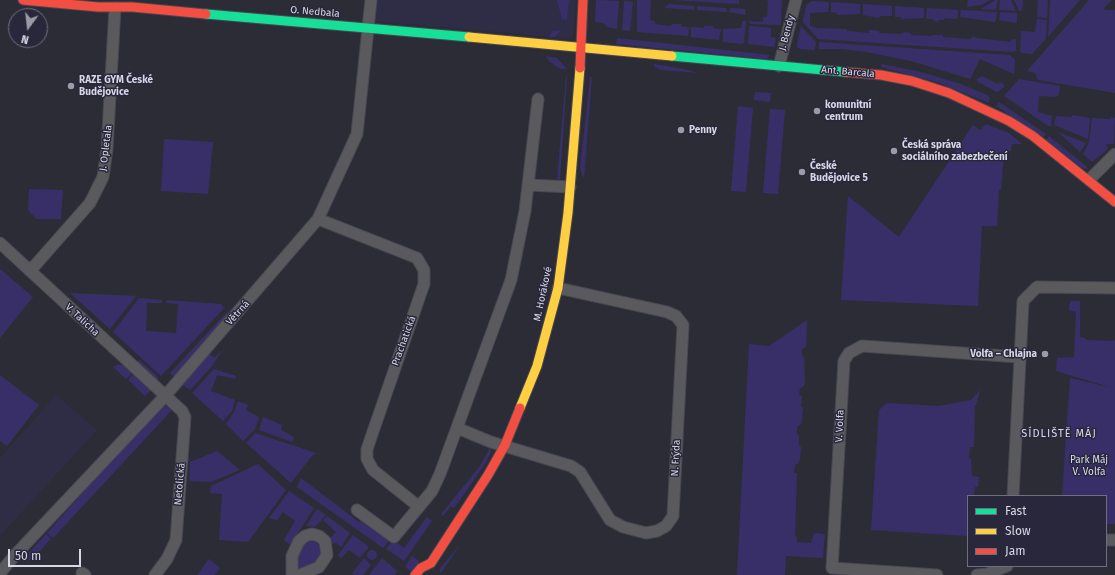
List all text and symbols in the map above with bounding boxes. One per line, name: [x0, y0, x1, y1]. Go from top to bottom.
street label: O. Nedbala: [290, 4, 340, 20]
north arrow: [8, 8, 48, 48]
street label: J. Bendy: [776, 14, 798, 52]
text: N: [20, 32, 30, 46]
street label: Ant. Barcala: [821, 64, 875, 80]
place label: RAZE GYM České Budějovice: [79, 74, 153, 98]
marker: RAZE GYM České Budějovice: [66, 81, 76, 91]
place label: komunitní centrum: [825, 99, 871, 122]
marker: komunitní centrum: [812, 106, 822, 116]
street label: J. Opletala: [97, 124, 115, 172]
place label: Penny: [689, 124, 717, 136]
marker: Penny: [676, 125, 686, 135]
place label: Česká správa sociálního zabezbečení: [902, 139, 1008, 162]
marker: Česká správa sociálního zabezbečení: [889, 146, 899, 156]
place label: České Budějovice 5: [810, 160, 868, 184]
marker: České Budějovice 5: [797, 167, 807, 177]
street label: M. Horákové: [531, 266, 555, 322]
street label: Větrná: [224, 298, 252, 328]
street label: V. Talicha: [63, 301, 101, 339]
street label: Prachatická: [389, 314, 419, 368]
place label: Volfa – Chlajna: [970, 348, 1037, 360]
marker: Volfa – Chlajna: [1040, 349, 1050, 359]
street label: V. Volfa: [833, 409, 847, 443]
district label: SÍDLIŠTĚ MÁJ: [1021, 427, 1097, 441]
street label: N. Frýda: [669, 439, 683, 477]
park label: Park Máj V. Volfa: [1070, 454, 1108, 478]
street label: Netolická: [172, 462, 188, 506]
legend: [967, 495, 1107, 567]
text: Fast: [1005, 504, 1027, 518]
text: Slow: [1005, 524, 1031, 538]
scale bar: [10, 541, 83, 567]
text: Jam: [1005, 544, 1025, 558]
text: 50 m: [15, 549, 41, 563]

